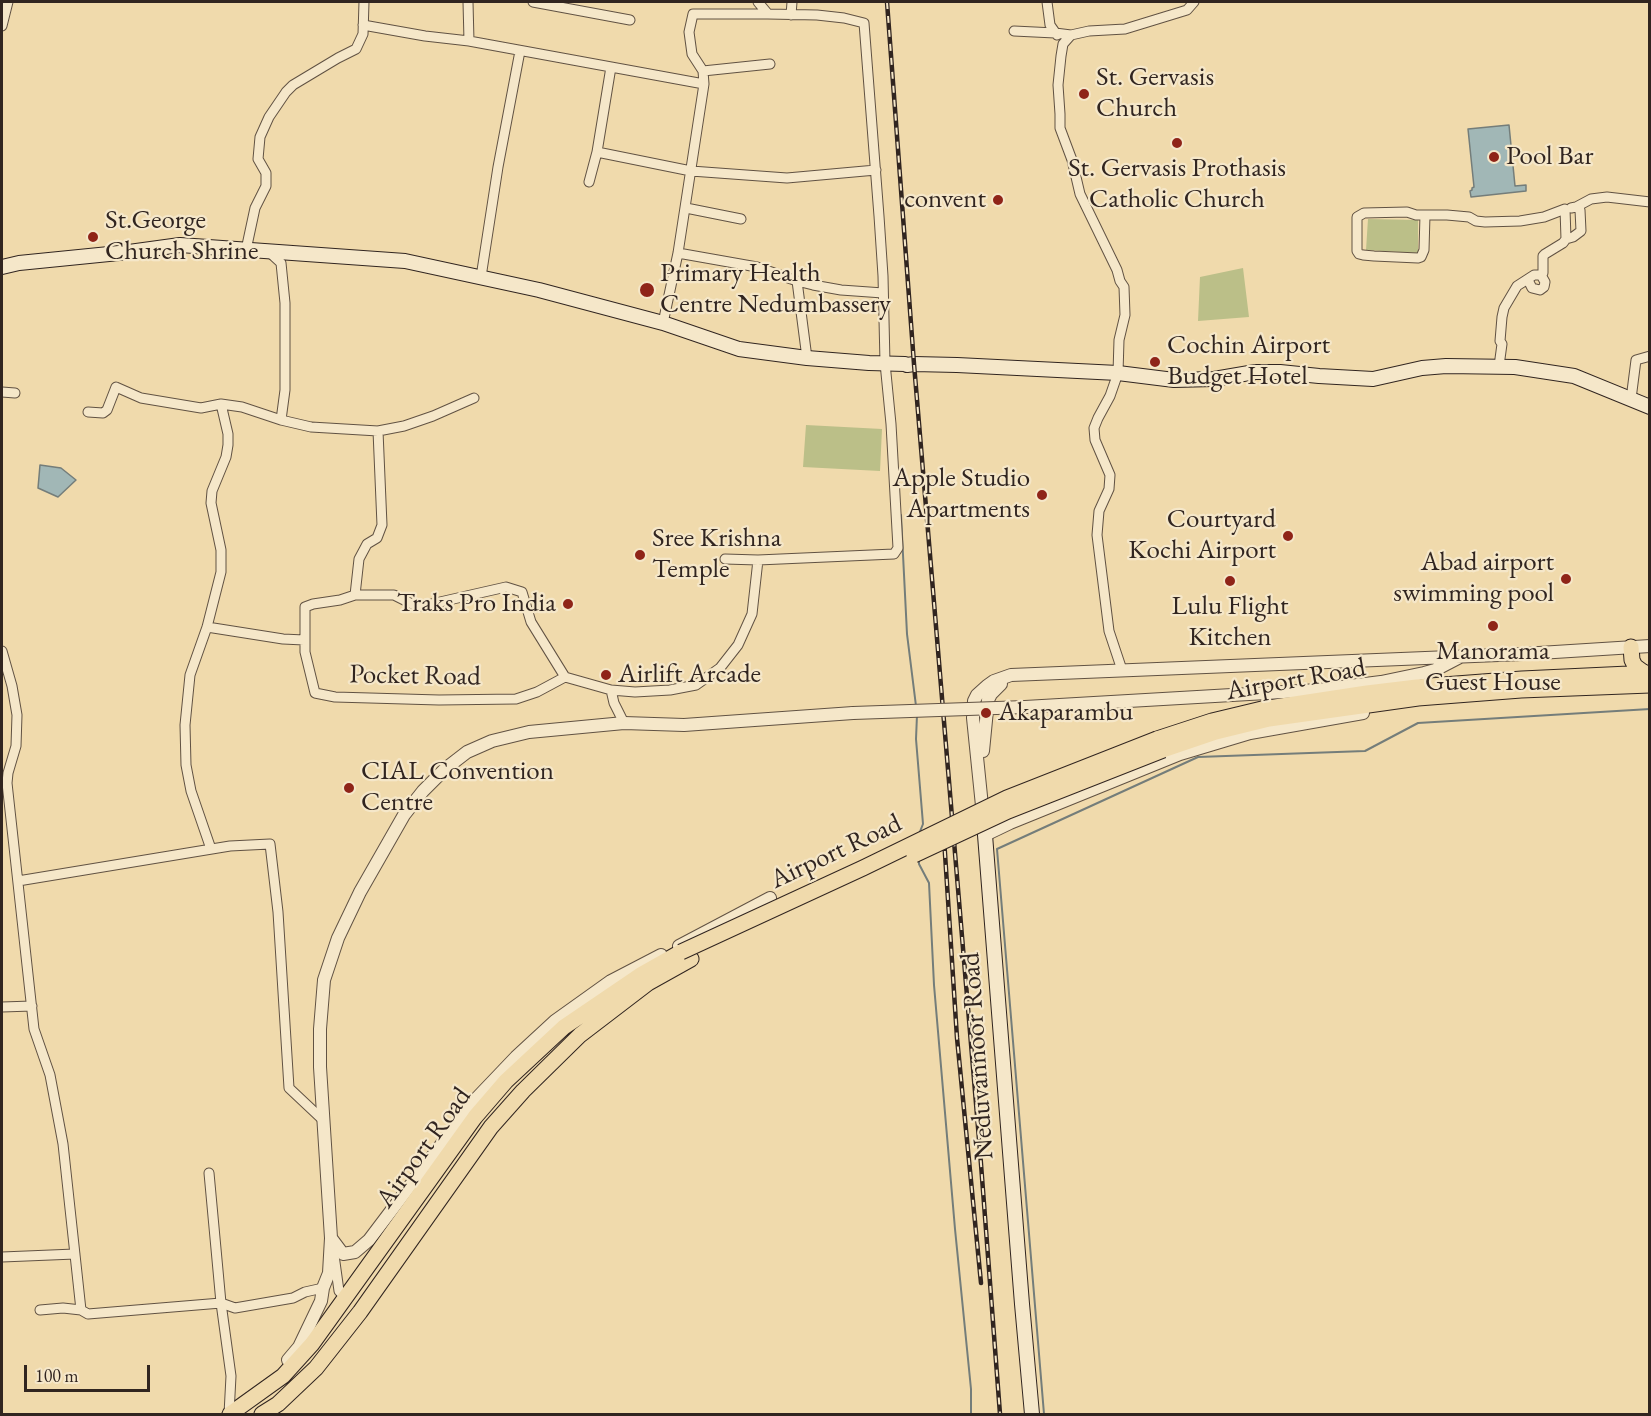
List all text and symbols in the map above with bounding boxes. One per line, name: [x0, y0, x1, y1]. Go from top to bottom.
place label: St. Gervasis Church: [1096, 62, 1214, 125]
marker: St. Gervasis Church: [1077, 87, 1091, 101]
marker: St. Gervasis Prothasis Catholic Church: [1170, 136, 1184, 150]
place label: Pool Bar: [1506, 141, 1593, 173]
marker: Pool Bar: [1487, 150, 1501, 164]
place label: St. Gervasis Prothasis Catholic Church: [1068, 153, 1286, 216]
place label: convent: [904, 184, 986, 216]
marker: convent: [991, 193, 1005, 207]
place label: St.George Church Shrine: [105, 205, 258, 268]
marker: St.George Church Shrine: [86, 230, 100, 244]
place label: Primary Health Centre Nedumbassery: [660, 258, 891, 321]
marker: Primary Health Centre Nedumbassery: [638, 281, 656, 299]
place label: Cochin Airport Budget Hotel: [1167, 330, 1330, 393]
marker: Cochin Airport Budget Hotel: [1148, 355, 1162, 369]
place label: Apple Studio Apartments: [892, 463, 1030, 526]
marker: Apple Studio Apartments: [1035, 488, 1049, 502]
place label: Courtyard Kochi Airport: [1128, 504, 1276, 567]
place label: Sree Krishna Temple: [652, 523, 781, 586]
marker: Courtyard Kochi Airport: [1281, 529, 1295, 543]
place label: Abad airport swimming pool: [1393, 547, 1554, 610]
marker: Sree Krishna Temple: [633, 548, 647, 562]
marker: Abad airport swimming pool: [1559, 572, 1573, 586]
marker: Lulu Flight Kitchen: [1223, 574, 1237, 588]
place label: Traks Pro India: [397, 588, 556, 620]
place label: Lulu Flight Kitchen: [1171, 591, 1289, 654]
marker: Traks Pro India: [561, 597, 575, 611]
marker: Manorama Guest House: [1486, 619, 1500, 633]
place label: Manorama Guest House: [1425, 636, 1561, 699]
street label: Airport Road: [1224, 652, 1368, 708]
street label: Pocket Road: [349, 659, 481, 693]
place label: Airlift Arcade: [618, 659, 761, 691]
marker: Airlift Arcade: [599, 668, 613, 682]
place label: Akaparambu: [998, 697, 1133, 729]
marker: Akaparambu: [979, 706, 993, 720]
place label: CIAL Convention Centre: [361, 756, 554, 819]
marker: CIAL Convention Centre: [342, 781, 356, 795]
street label: Airport Road: [765, 808, 907, 896]
street label: Neduvannoor Road: [955, 951, 1001, 1161]
street label: Airport Road: [369, 1081, 479, 1215]
scale bar: [27, 1353, 153, 1391]
text: 100 m: [35, 1364, 79, 1387]

